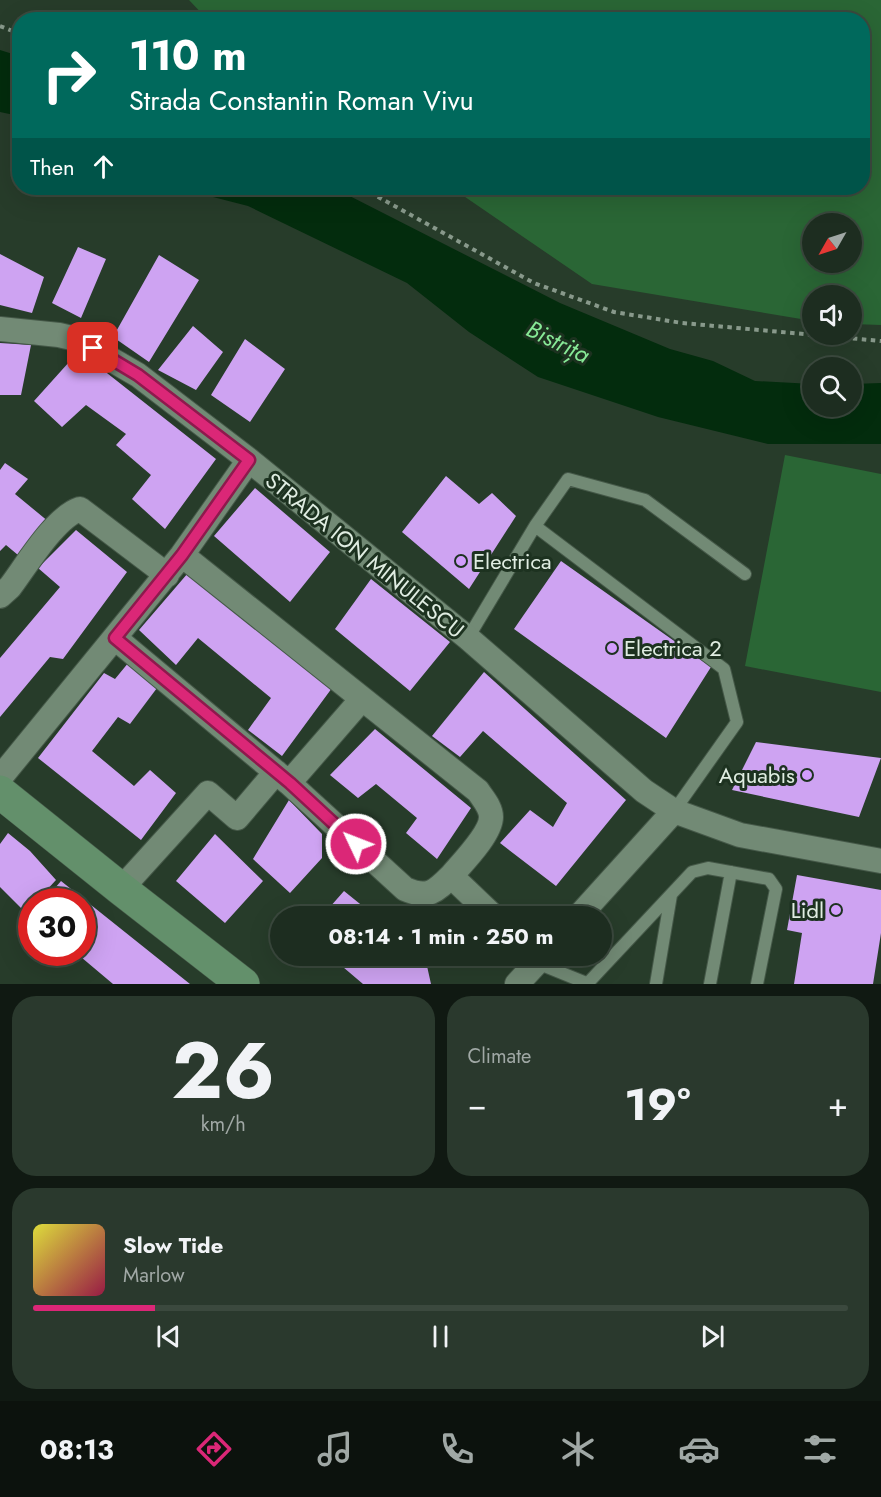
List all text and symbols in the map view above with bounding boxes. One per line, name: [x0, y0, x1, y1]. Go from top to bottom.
text: 110 m: [129, 25, 247, 86]
icon: right: [30, 36, 108, 114]
text: Strada Constantin Roman Vivu: [129, 81, 474, 120]
icon: ahead: [87, 150, 120, 183]
text: Then: [30, 151, 75, 183]
north arrow: [802, 213, 862, 273]
map controls: [802, 213, 862, 417]
button: sound: [802, 285, 862, 345]
water label: Bistrița: [520, 311, 596, 372]
pin: [67, 322, 118, 373]
icon: arrive: [76, 331, 109, 364]
button: search: [802, 357, 862, 417]
street label: STRADA ION MINULESCU: [259, 465, 471, 645]
place label: Electrica: [473, 545, 552, 577]
marker: Electrica: [454, 554, 468, 568]
place label: Electrica 2: [624, 632, 722, 664]
marker: Electrica 2: [605, 641, 619, 655]
place label: Aquabis: [719, 759, 795, 791]
marker: Aquabis: [800, 768, 814, 782]
position arrow: [324, 812, 388, 876]
speed limit sign: 30: [18, 888, 96, 966]
place label: Lidl: [791, 894, 824, 926]
marker: Lidl: [829, 903, 843, 917]
text: 08:14 · 1 min · 250 m: [329, 920, 553, 952]
text: 26: [172, 1015, 275, 1127]
text: Climate: [468, 1042, 531, 1071]
text: 19°: [624, 1072, 691, 1137]
text: −: [468, 1081, 487, 1128]
text: +: [828, 1081, 848, 1128]
text: km/h: [201, 1110, 246, 1139]
text: Slow Tide: [123, 1229, 223, 1261]
text: Marlow: [123, 1261, 185, 1290]
icon: previous: [152, 1320, 185, 1353]
icon: pause: [424, 1320, 457, 1353]
icon: next: [696, 1320, 729, 1353]
icon: directions: [193, 1428, 235, 1470]
icon: music: [314, 1428, 356, 1470]
icon: phone: [436, 1428, 478, 1470]
icon: climate: [557, 1428, 599, 1470]
icon: car: [678, 1428, 720, 1470]
icon: filters: [799, 1428, 841, 1470]
text: 08:13: [40, 1430, 114, 1469]

